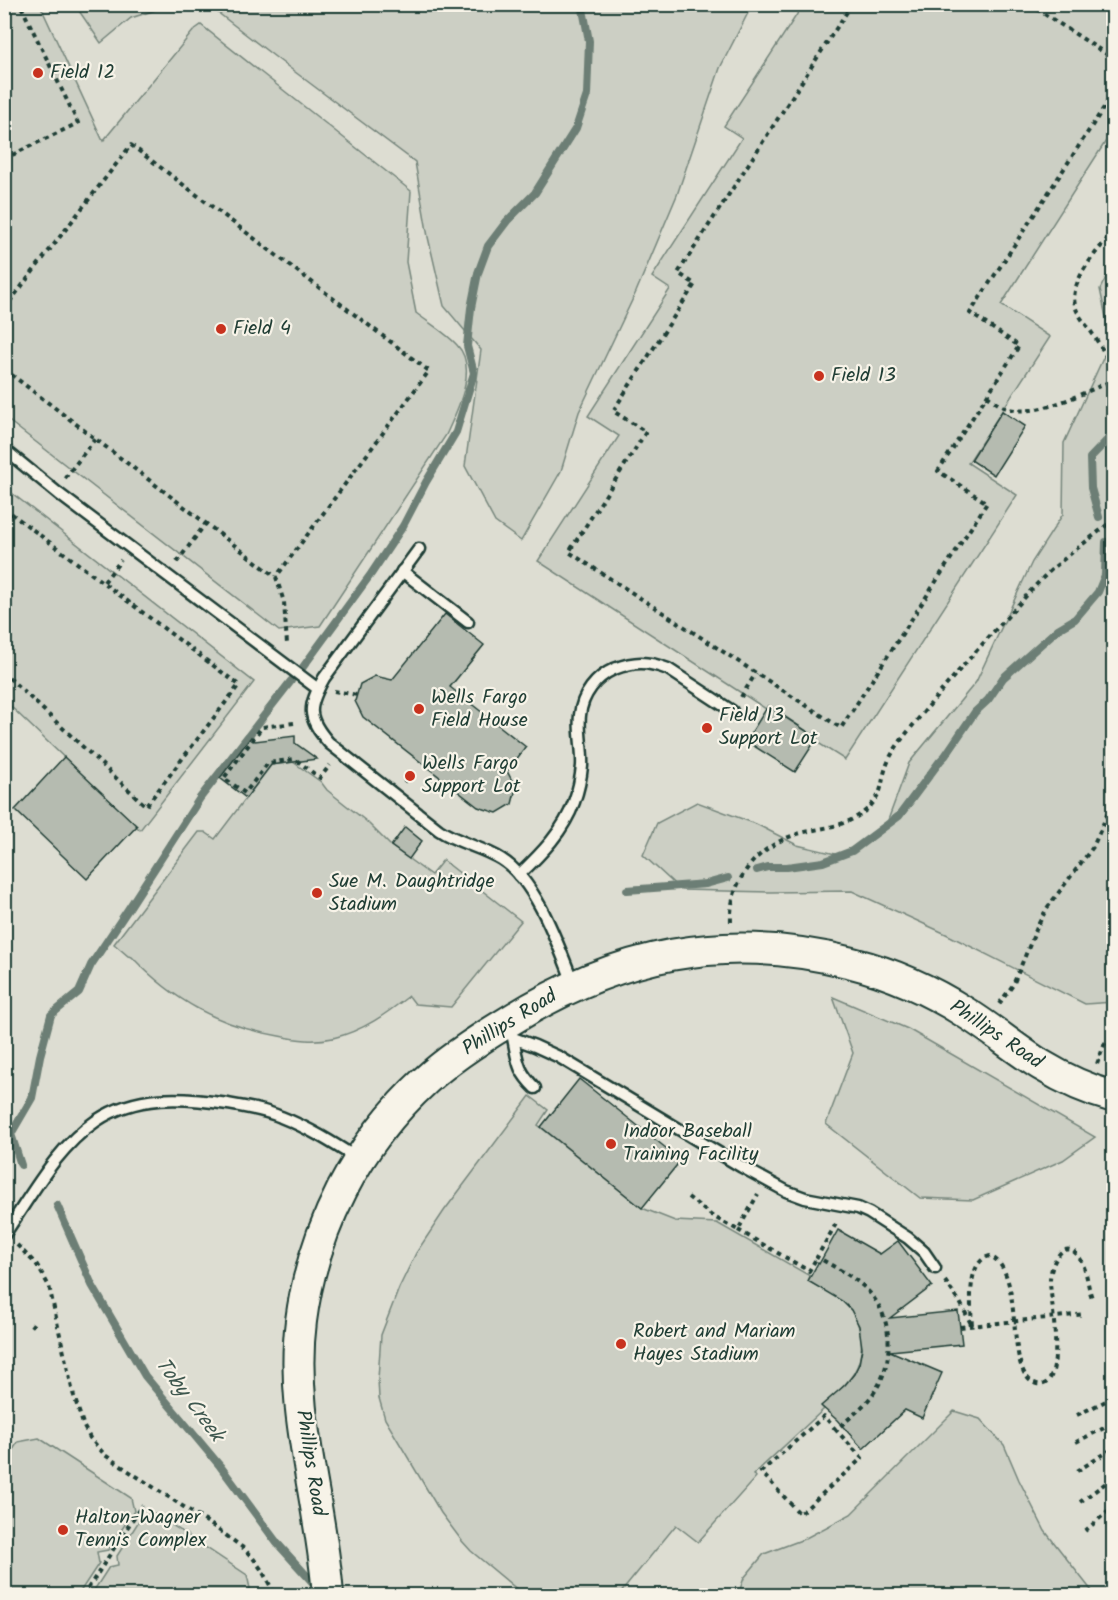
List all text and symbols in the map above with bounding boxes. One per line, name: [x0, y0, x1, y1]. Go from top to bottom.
place label: Field 12: [50, 57, 115, 89]
marker: Field 12: [31, 66, 45, 80]
place label: Field 4: [233, 313, 291, 345]
marker: Field 4: [214, 322, 228, 336]
place label: Field 13: [831, 360, 896, 392]
marker: Field 13: [812, 369, 826, 383]
place label: Wells Fargo Field House: [431, 682, 528, 737]
place label: Field 13 Support Lot: [719, 700, 818, 755]
marker: Wells Fargo Field House: [412, 702, 426, 716]
marker: Field 13 Support Lot: [700, 721, 714, 735]
place label: Wells Fargo Support Lot: [422, 748, 521, 803]
marker: Wells Fargo Support Lot: [403, 769, 417, 783]
place label: Sue M. Daughtridge Stadium: [329, 866, 495, 921]
marker: Sue M. Daughtridge Stadium: [310, 886, 324, 900]
street label: Phillips Road: [456, 981, 565, 1065]
street label: Phillips Road: [943, 992, 1050, 1079]
place label: Indoor Baseball Training Facility: [623, 1116, 759, 1171]
marker: Indoor Baseball Training Facility: [604, 1137, 618, 1151]
place label: Robert and Mariam Hayes Stadium: [633, 1316, 796, 1371]
marker: Robert and Mariam Hayes Stadium: [614, 1337, 628, 1351]
water label: Toby Creek: [146, 1351, 234, 1452]
street label: Phillips Road: [286, 1408, 334, 1519]
place label: Halton-Wagner Tennis Complex: [75, 1502, 207, 1557]
marker: Halton-Wagner Tennis Complex: [56, 1523, 70, 1537]

